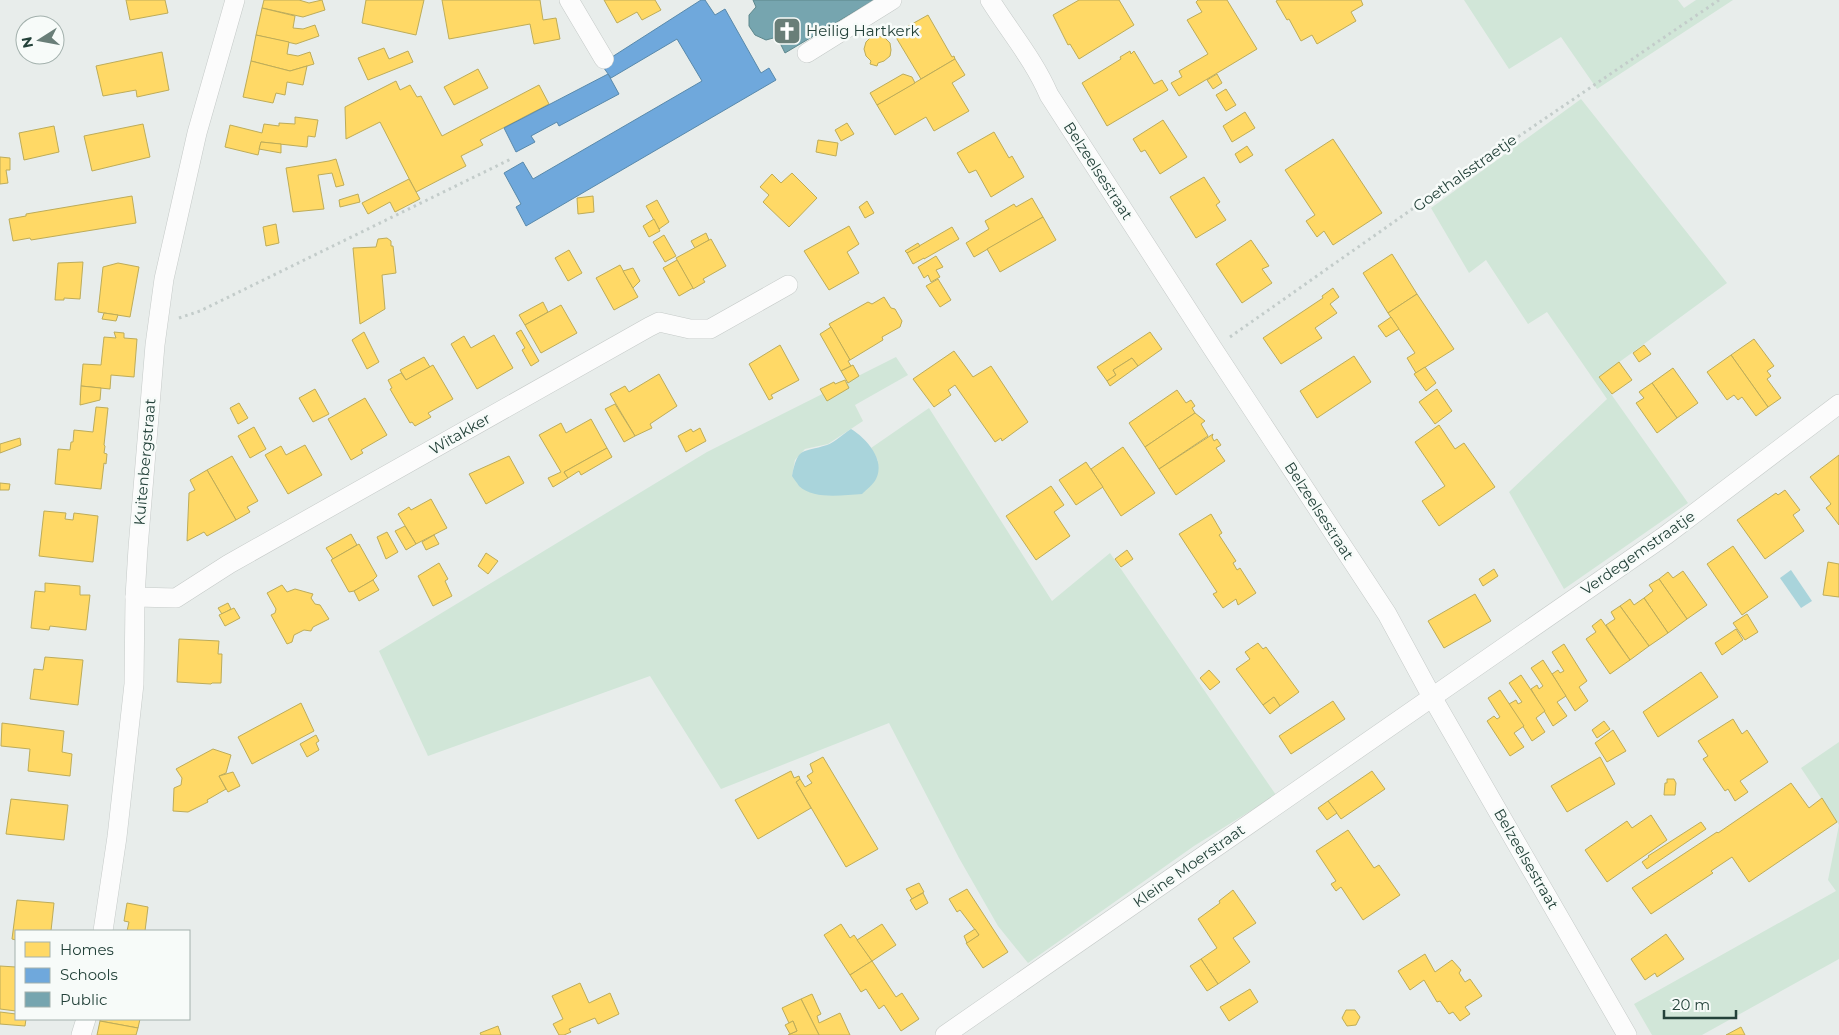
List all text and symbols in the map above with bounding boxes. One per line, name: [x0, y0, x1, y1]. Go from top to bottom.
north arrow: [15, 15, 65, 65]
church icon: Heilig Hartkerk: [772, 16, 802, 46]
place label: Heilig Hartkerk: [806, 21, 920, 40]
text: N: [17, 35, 37, 50]
street label: Belzeelsestraat: [1060, 118, 1137, 223]
street label: Goethalsstraetje: [1409, 130, 1520, 215]
street label: Kuitenbergstraat: [129, 398, 160, 526]
street label: Witakker: [426, 408, 494, 459]
street label: Belzeelsestraat: [1281, 458, 1358, 563]
street label: Verdegemstraatje: [1577, 506, 1698, 599]
street label: Belzeelsestraat: [1490, 805, 1563, 912]
street label: Kleine Moerstraat: [1129, 820, 1248, 911]
legend: [15, 930, 190, 1020]
text: Homes: [60, 940, 114, 959]
text: Schools: [60, 965, 118, 984]
scale bar: [1664, 988, 1736, 1020]
text: Public: [60, 990, 108, 1009]
text: 20 m: [1672, 995, 1710, 1014]

